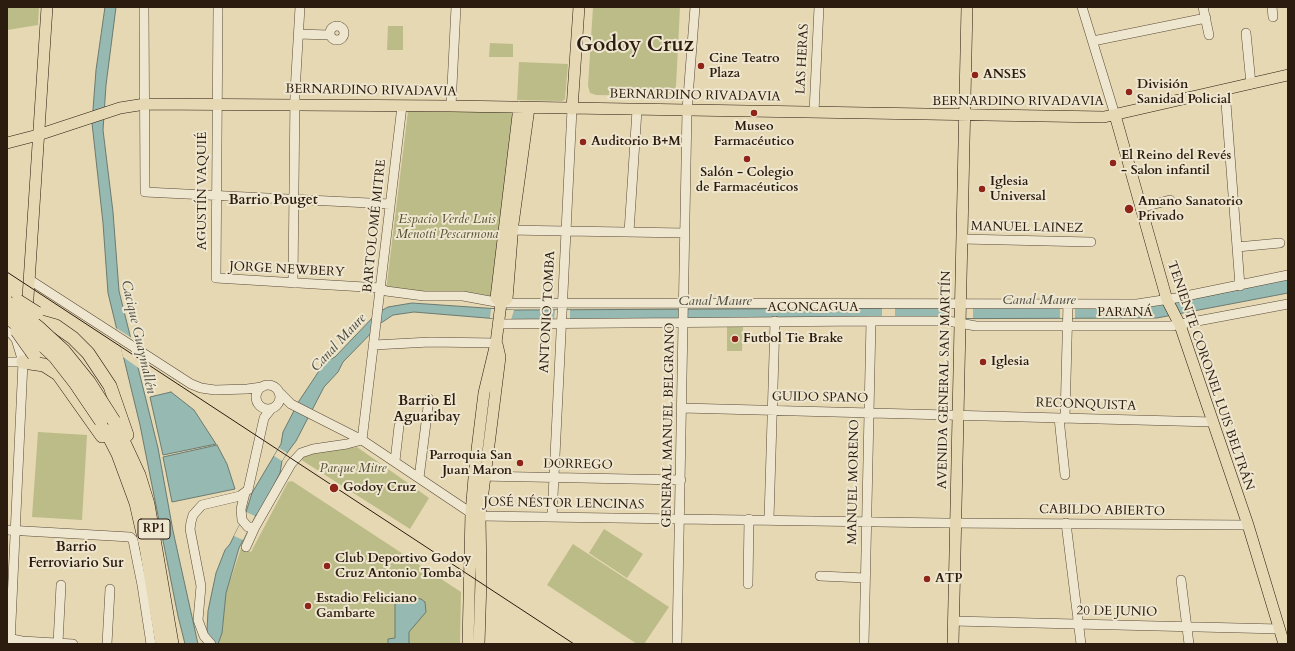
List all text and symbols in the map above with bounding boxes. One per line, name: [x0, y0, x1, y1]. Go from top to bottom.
street label: LAS HERAS: [793, 23, 813, 95]
district label: Godoy Cruz: [576, 33, 694, 59]
place label: Cine Teatro Plaza: [709, 51, 779, 82]
marker: Cine Teatro Plaza: [696, 61, 706, 71]
place label: ANSES: [983, 67, 1026, 83]
marker: ANSES: [970, 70, 980, 80]
place label: División Sanidad Policial: [1137, 77, 1231, 108]
street label: BERNARDINO RIVADAVIA: [285, 82, 457, 100]
street label: BERNARDINO RIVADAVIA: [609, 87, 781, 105]
marker: División Sanidad Policial: [1124, 87, 1134, 97]
street label: BERNARDINO RIVADAVIA: [932, 94, 1104, 110]
marker: Museo Farmacéutico: [749, 108, 759, 118]
place label: Museo Farmacéutico: [714, 119, 794, 150]
street label: AGUSTÍN VAQUIÉ: [195, 132, 211, 250]
place label: Auditorio B+M: [591, 134, 681, 150]
marker: Auditorio B+M: [578, 137, 588, 147]
place label: El Reino del Revés - Salon infantil: [1121, 148, 1231, 179]
marker: Salón - Colegio de Farmacéuticos: [742, 154, 752, 164]
marker: El Reino del Revés - Salon infantil: [1108, 158, 1118, 168]
street label: BARTOLOMÉ MITRE: [360, 159, 390, 293]
place label: Salón - Colegio de Farmacéuticos: [696, 165, 798, 196]
place label: Iglesia Universal: [990, 174, 1046, 205]
marker: Iglesia Universal: [977, 184, 987, 194]
district label: Barrio Pouget: [228, 193, 318, 209]
place label: Amano Sanatorio Privado: [1138, 194, 1243, 225]
marker: Amano Sanatorio Privado: [1123, 203, 1135, 215]
park label: Espacio Verde Luis Menotti Pescarmona: [396, 212, 498, 243]
street label: MANUEL LAINEZ: [971, 219, 1083, 237]
street label: ANTONIO TOMBA: [537, 250, 559, 374]
street label: JORGE NEWBERY: [229, 259, 345, 281]
street label: TENIENTE CORONEL LUIS BELTRÁN: [1163, 259, 1257, 493]
street label: AVENIDA GENERAL SAN MARTÍN: [935, 271, 955, 489]
water label: Cacique Guaymallén: [117, 279, 159, 395]
water label: Canal Maure: [1002, 293, 1076, 309]
water label: Canal Maure: [678, 294, 752, 310]
street label: ACONCAGUA: [768, 300, 858, 316]
street label: PARANÁ: [1097, 305, 1153, 321]
water label: Canal Maure: [308, 311, 370, 375]
street label: GENERAL MANUEL BELGRANO: [659, 322, 679, 528]
place label: Futbol Tie Brake: [743, 331, 843, 347]
marker: Futbol Tie Brake: [730, 334, 740, 344]
place label: Iglesia: [991, 354, 1029, 370]
marker: Iglesia: [978, 357, 988, 367]
street label: GUIDO SPANO: [772, 389, 868, 407]
district label: Barrio El Aguaribay: [393, 394, 461, 426]
street label: RECONQUISTA: [1035, 395, 1137, 415]
street label: MANUEL MORENO: [845, 419, 863, 545]
place label: Parroquia San Juan Maron: [429, 448, 512, 479]
street label: DORREGO: [543, 457, 613, 473]
marker: Parroquia San Juan Maron: [515, 458, 525, 468]
park label: Parque Mitre: [320, 461, 386, 477]
place label: Godoy Cruz: [343, 480, 416, 496]
marker: Godoy Cruz: [328, 482, 340, 494]
street label: JOSÉ NÉSTOR LENCINAS: [483, 495, 645, 513]
street label: CABILDO ABIERTO: [1039, 502, 1165, 520]
road number: RP1: [138, 519, 170, 539]
district label: Barrio Ferroviario Sur: [28, 540, 124, 572]
place label: Club Deportivo Godoy Cruz Antonio Tomba: [335, 551, 471, 582]
marker: Club Deportivo Godoy Cruz Antonio Tomba: [322, 561, 332, 571]
place label: ATP: [935, 571, 963, 587]
marker: ATP: [922, 574, 932, 584]
place label: Estadio Feliciano Gambarte: [316, 591, 417, 622]
marker: Estadio Feliciano Gambarte: [303, 601, 313, 611]
street label: 20 DE JUNIO: [1077, 603, 1157, 621]

